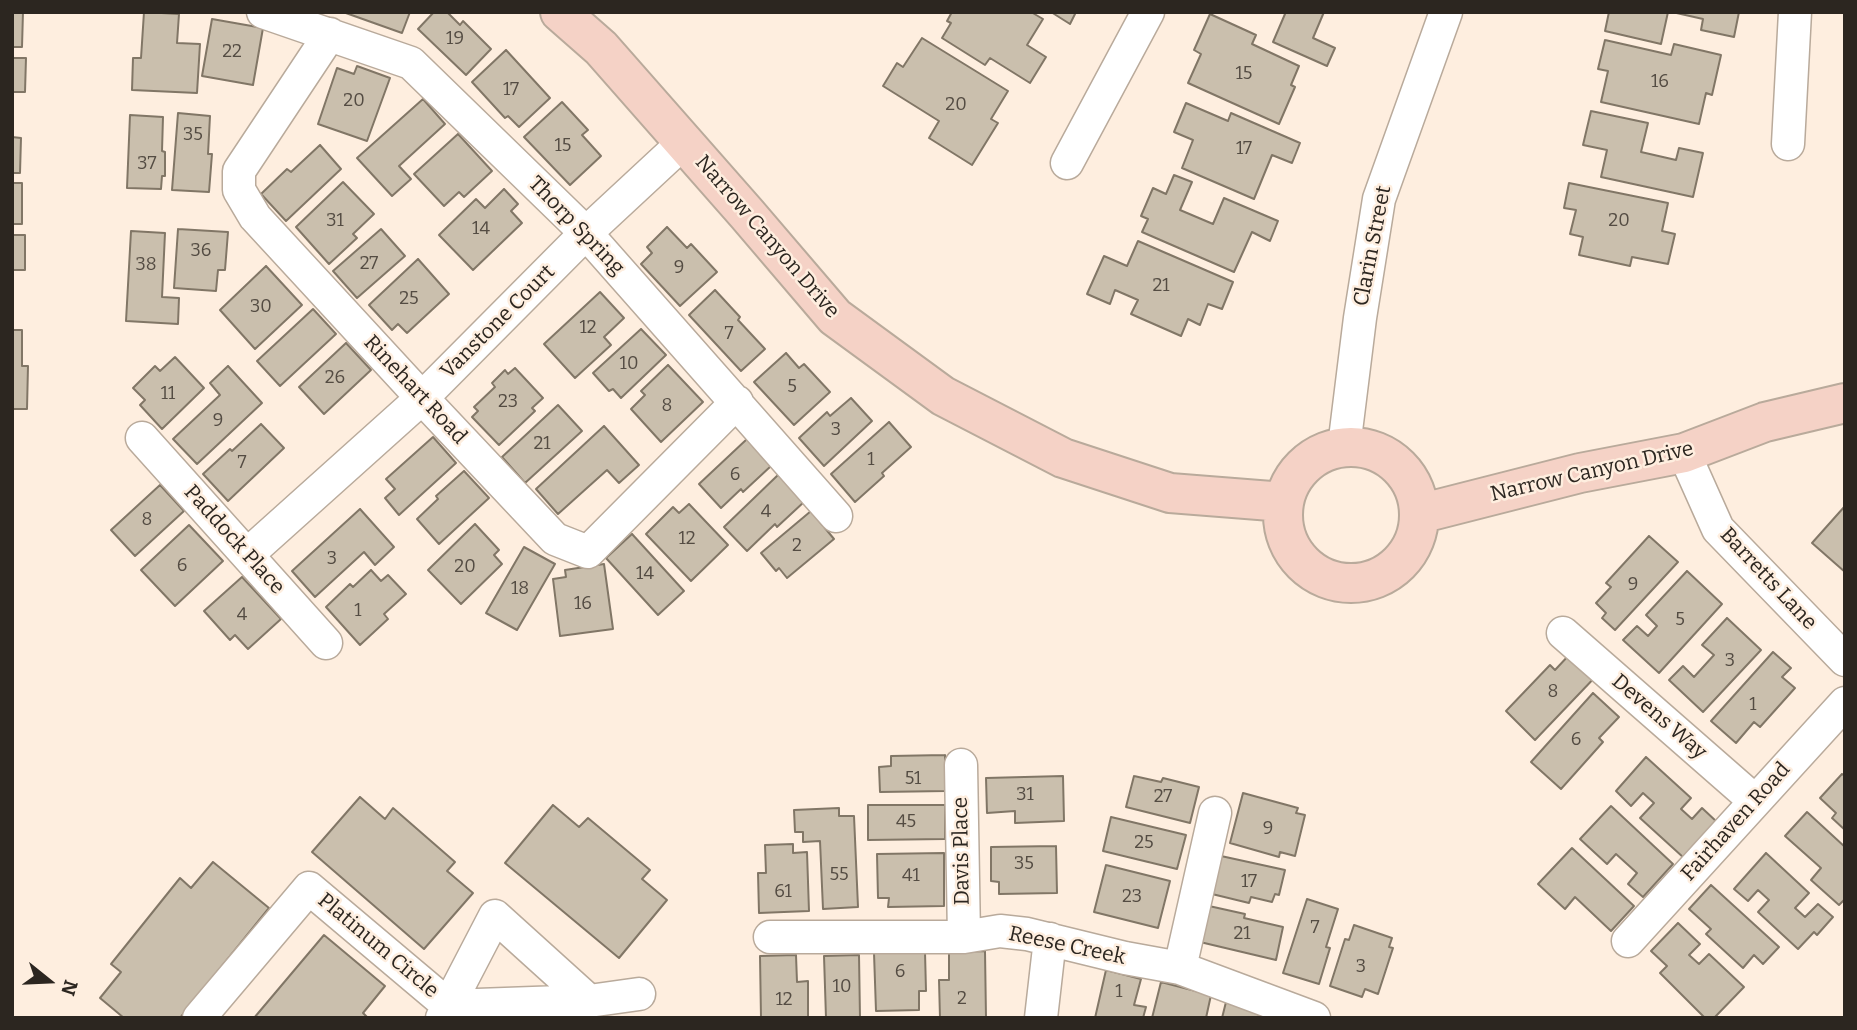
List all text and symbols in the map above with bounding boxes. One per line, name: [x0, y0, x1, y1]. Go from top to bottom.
house number: 19: [446, 28, 464, 50]
house number: 22: [222, 41, 242, 63]
house number: 15: [1236, 63, 1252, 85]
house number: 16: [1651, 71, 1669, 93]
house number: 17: [503, 79, 519, 101]
house number: 20: [343, 90, 365, 112]
house number: 20: [945, 94, 967, 116]
house number: 35: [183, 124, 203, 146]
house number: 15: [555, 135, 571, 157]
house number: 17: [1236, 138, 1252, 160]
street label: Narrow Canyon Drive: [689, 150, 845, 324]
house number: 37: [137, 153, 157, 175]
street label: Thorp Spring: [523, 171, 629, 281]
street label: Clarin Street: [1349, 184, 1397, 308]
house number: 31: [326, 210, 344, 232]
house number: 20: [1608, 210, 1630, 232]
house number: 14: [472, 218, 490, 240]
house number: 36: [191, 240, 211, 262]
house number: 27: [360, 253, 378, 275]
house number: 38: [135, 254, 157, 276]
house number: 9: [674, 257, 684, 279]
street label: Vanstone Court: [436, 260, 560, 384]
house number: 21: [1152, 275, 1170, 297]
house number: 25: [399, 288, 419, 310]
house number: 30: [250, 296, 272, 318]
house number: 12: [579, 317, 597, 339]
house number: 7: [724, 323, 734, 345]
street label: Rinehart Road: [358, 330, 472, 450]
house number: 10: [620, 353, 638, 375]
house number: 26: [325, 367, 345, 389]
house number: 5: [787, 376, 797, 398]
house number: 11: [161, 383, 175, 405]
house number: 23: [498, 391, 518, 413]
house number: 8: [662, 395, 672, 417]
house number: 9: [213, 410, 223, 432]
house number: 3: [831, 419, 841, 441]
house number: 21: [533, 433, 551, 455]
street label: Narrow Canyon Drive: [1488, 436, 1696, 508]
house number: 1: [867, 449, 875, 471]
house number: 7: [237, 452, 247, 474]
house number: 6: [730, 464, 740, 486]
street label: Paddock Place: [178, 480, 290, 600]
house number: 4: [761, 501, 771, 523]
house number: 8: [142, 509, 152, 531]
street label: Barretts Lane: [1714, 523, 1822, 635]
house number: 12: [678, 528, 696, 550]
house number: 2: [792, 535, 802, 557]
house number: 3: [327, 548, 337, 570]
house number: 6: [177, 555, 187, 577]
house number: 20: [454, 556, 476, 578]
house number: 14: [636, 563, 654, 585]
house number: 9: [1628, 574, 1638, 596]
house number: 18: [511, 578, 529, 600]
house number: 16: [574, 593, 592, 615]
house number: 1: [354, 600, 362, 622]
house number: 4: [237, 604, 247, 626]
house number: 5: [1675, 609, 1685, 631]
house number: 3: [1725, 650, 1735, 672]
street label: Devens Way: [1606, 669, 1712, 765]
house number: 8: [1548, 681, 1558, 703]
house number: 1: [1749, 694, 1757, 716]
house number: 6: [1571, 729, 1581, 751]
street label: Fairhaven Road: [1676, 758, 1796, 886]
house number: 51: [905, 768, 921, 790]
house number: 31: [1016, 784, 1034, 806]
house number: 27: [1154, 786, 1172, 808]
street label: Davis Place: [948, 797, 976, 905]
house number: 45: [896, 811, 916, 833]
house number: 9: [1263, 818, 1273, 840]
house number: 25: [1134, 832, 1154, 854]
house number: 35: [1014, 853, 1034, 875]
house number: 55: [829, 864, 849, 886]
house number: 41: [902, 865, 920, 887]
house number: 17: [1241, 871, 1257, 893]
house number: 61: [774, 881, 792, 903]
house number: 23: [1122, 886, 1142, 908]
street label: Platinum Circle: [313, 888, 443, 1004]
house number: 7: [1310, 917, 1320, 939]
street label: Reese Creek: [1006, 921, 1128, 971]
house number: 21: [1233, 923, 1251, 945]
north arrow: [14, 946, 84, 1016]
house number: 3: [1356, 956, 1366, 978]
house number: 6: [895, 961, 905, 983]
house number: 10: [833, 976, 851, 998]
text: N: [56, 977, 83, 998]
house number: 1: [1115, 981, 1123, 1003]
house number: 2: [957, 988, 967, 1010]
house number: 12: [775, 989, 793, 1011]

